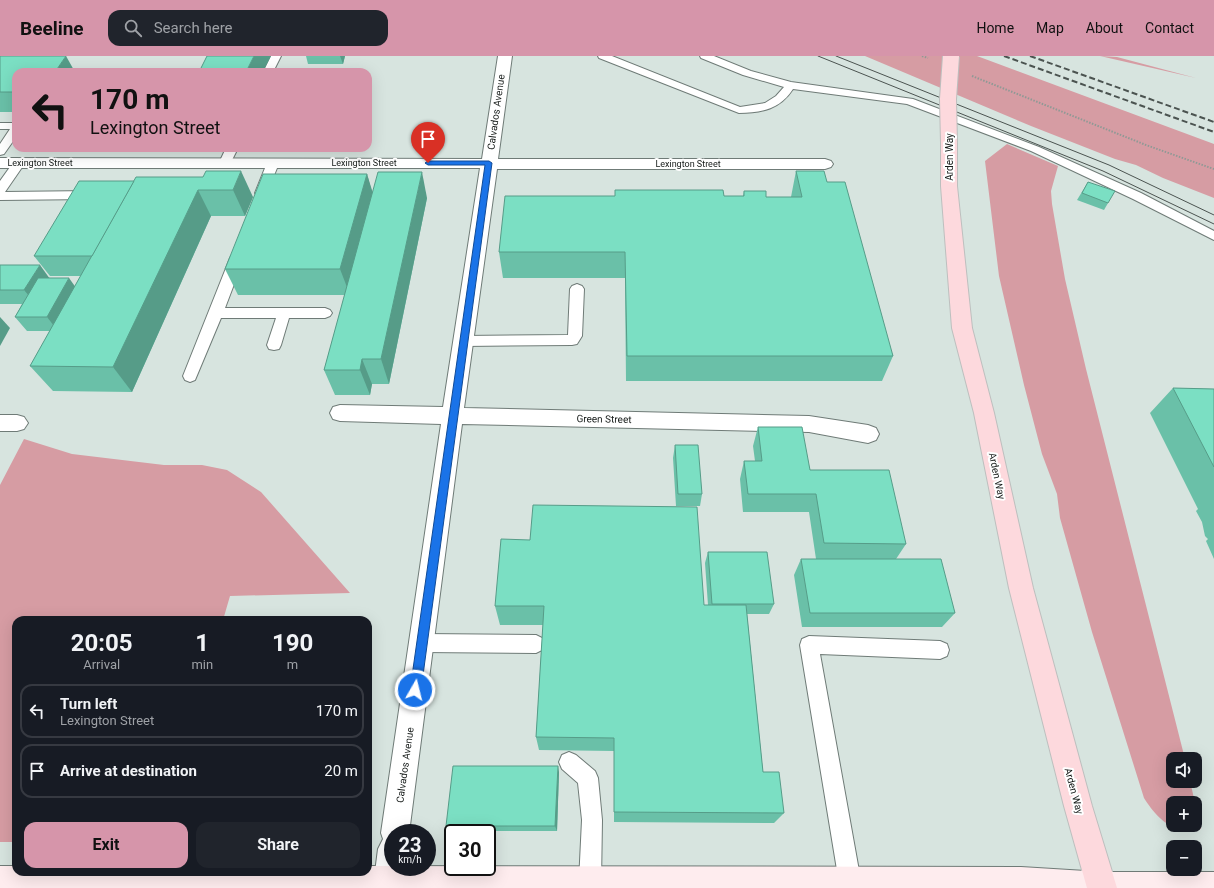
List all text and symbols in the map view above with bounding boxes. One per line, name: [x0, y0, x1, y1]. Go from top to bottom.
search box: [108, 10, 388, 46]
text: Beeline: [20, 17, 84, 40]
icon: search: [122, 17, 144, 39]
text: Search here: [154, 19, 233, 37]
text: Home: [976, 20, 1014, 36]
text: Map: [1036, 20, 1064, 36]
text: About: [1086, 20, 1123, 36]
text: Contact: [1145, 20, 1194, 36]
street label: Calvados Avenue: [485, 73, 507, 151]
text: 170 m: [90, 83, 169, 116]
icon: left: [24, 84, 76, 136]
text: Lexington Street: [90, 117, 220, 138]
pin: [411, 122, 445, 163]
icon: arrive: [417, 128, 439, 150]
street label: Arden Way: [944, 133, 955, 181]
street label: Lexington Street: [7, 158, 73, 168]
street label: Lexington Street: [331, 158, 397, 168]
street label: Lexington Street: [655, 159, 721, 169]
street label: Green Street: [576, 413, 632, 425]
street label: Arden Way: [987, 452, 1007, 501]
text: 20:05: [71, 629, 133, 657]
text: 1: [195, 629, 209, 657]
text: 190: [272, 629, 313, 657]
text: Arrival: [83, 657, 120, 672]
text: min: [191, 657, 213, 672]
text: m: [287, 657, 298, 672]
position arrow: [394, 669, 436, 711]
text: Turn left: [60, 695, 117, 713]
icon: left: [26, 700, 48, 722]
text: 170 m: [316, 702, 358, 720]
text: Lexington Street: [60, 713, 154, 728]
street label: Calvados Avenue: [394, 726, 416, 804]
map controls: [1166, 752, 1202, 876]
button: sound: [1166, 752, 1202, 788]
icon: arrive: [26, 760, 48, 782]
text: Arrive at destination: [60, 762, 197, 780]
text: 20 m: [324, 762, 358, 780]
street label: Arden Way: [1063, 767, 1086, 816]
button: +: [1166, 796, 1202, 832]
button: Exit: [24, 822, 188, 868]
button: Share: [196, 822, 360, 868]
speed limit sign: 30: [444, 824, 496, 876]
text: 23: [399, 833, 421, 857]
button: −: [1166, 840, 1202, 876]
text: km/h: [398, 854, 422, 865]

